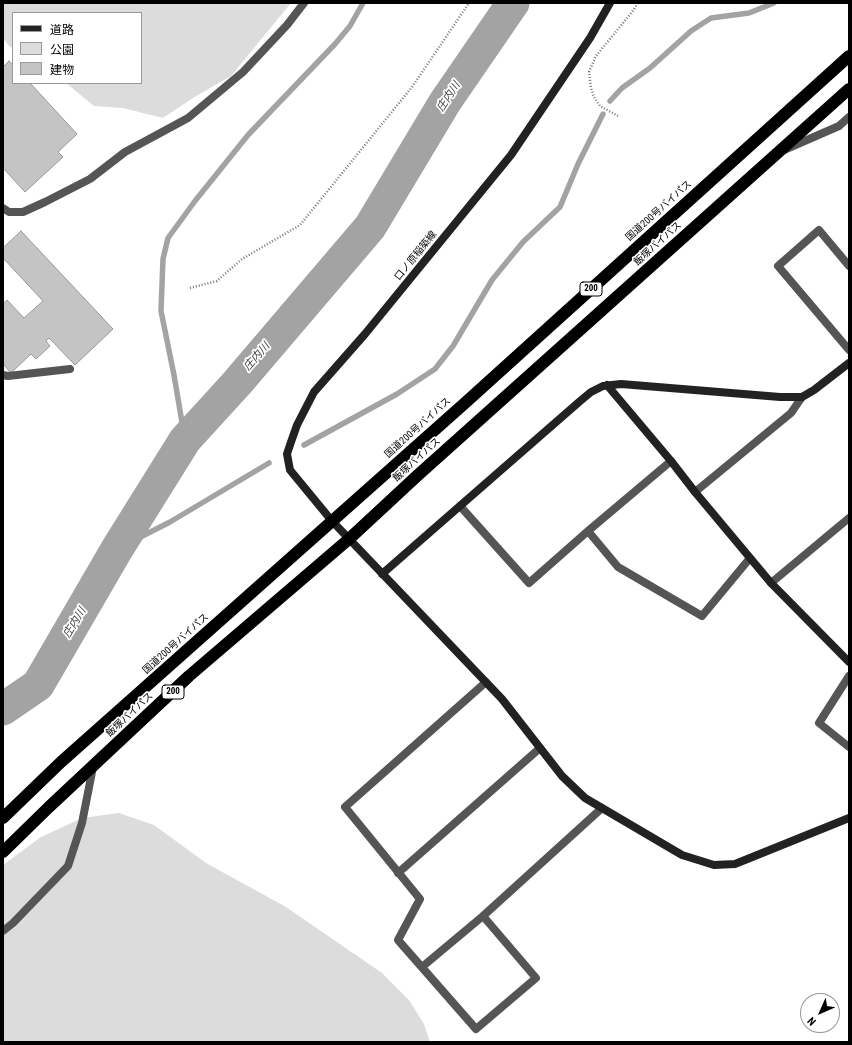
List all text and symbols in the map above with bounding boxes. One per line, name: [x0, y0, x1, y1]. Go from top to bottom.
legend: [12, 12, 142, 84]
text: 道路: [50, 23, 74, 37]
text: 公園: [50, 43, 74, 57]
text: 建物: [50, 63, 74, 77]
water label: 庄内川: [434, 80, 464, 114]
street label: 国道200号バイパス: [623, 178, 695, 244]
street label: 飯塚バイパス: [632, 219, 684, 269]
street label: 口ノ原稲築線: [392, 229, 440, 283]
road number: 200: [580, 282, 602, 296]
water label: 庄内川: [241, 340, 273, 374]
street label: 国道200号バイパス: [382, 395, 454, 461]
street label: 飯塚バイパス: [391, 435, 443, 485]
water label: 庄内川: [61, 605, 89, 641]
street label: 国道200号バイパス: [140, 611, 212, 677]
road number: 200: [162, 685, 184, 699]
street label: 飯塚バイパス: [104, 690, 156, 740]
north arrow: [800, 993, 840, 1033]
text: N: [805, 1014, 819, 1028]

